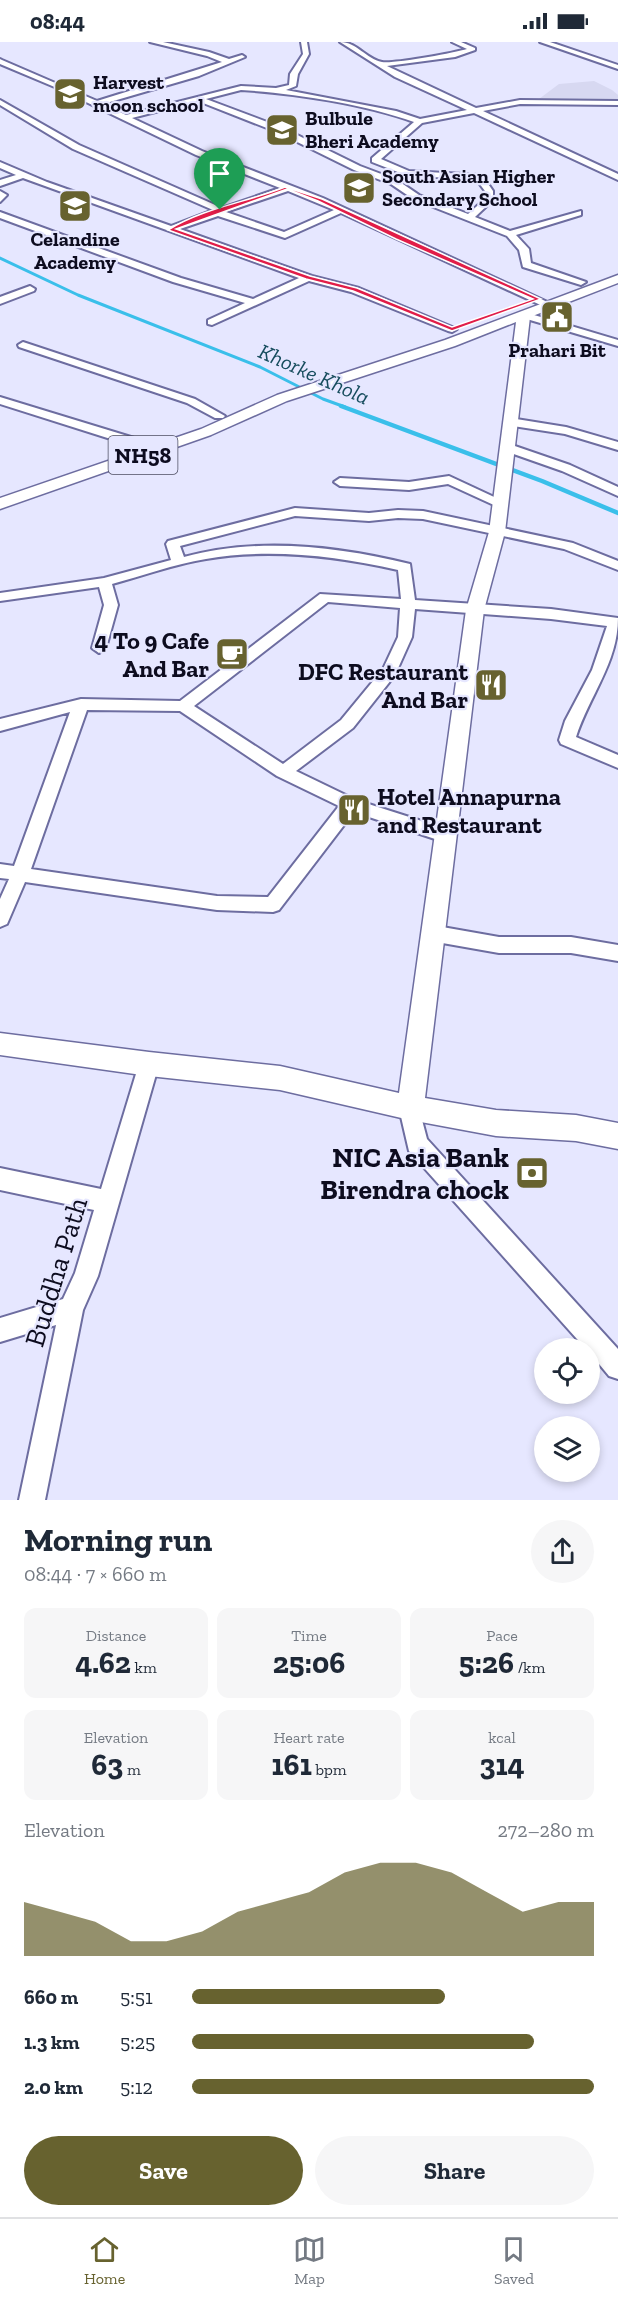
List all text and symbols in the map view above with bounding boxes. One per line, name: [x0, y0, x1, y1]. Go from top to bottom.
text: 08:44: [30, 8, 85, 35]
place label: Harvest moon school: [93, 70, 204, 117]
school or university icon: Harvest moon school: [52, 76, 88, 112]
place label: Bulbule Bheri Academy: [305, 106, 439, 153]
school or university icon: Bulbule Bheri Academy: [264, 112, 300, 148]
pin: [194, 148, 245, 210]
icon: arrive: [203, 157, 236, 190]
place label: South Asian Higher Secondary School: [382, 164, 555, 211]
school or university icon: South Asian Higher Secondary School: [341, 170, 377, 206]
school or university icon: Celandine Academy: [57, 188, 93, 224]
place label: Celandine Academy: [30, 227, 120, 274]
public building icon: Prahari Bit: [539, 299, 575, 335]
water label: Khorke Khola: [254, 338, 374, 410]
place label: Prahari Bit: [508, 338, 607, 362]
road number: NH58: [108, 436, 178, 474]
place label: 4 To 9 Cafe And Bar: [95, 626, 209, 683]
cafe icon: 4 To 9 Cafe And Bar: [214, 636, 250, 672]
place label: DFC Restaurant And Bar: [298, 657, 468, 714]
restaurant icon: DFC Restaurant And Bar: [473, 667, 509, 703]
place label: Hotel Annapurna and Restaurant: [377, 782, 561, 839]
restaurant icon: Hotel Annapurna and Restaurant: [336, 792, 372, 828]
place label: NIC Asia Bank Birendra chock: [320, 1141, 510, 1206]
bank icon: NIC Asia Bank Birendra chock: [514, 1155, 550, 1191]
street label: Buddha Path: [18, 1193, 94, 1351]
map controls: [534, 1338, 600, 1482]
button: locate: [534, 1338, 600, 1404]
button: layers: [534, 1416, 600, 1482]
text: Morning run: [24, 1520, 212, 1559]
button: share: [531, 1520, 594, 1583]
text: 08:44 · 7 × 660 m: [24, 1562, 167, 1586]
text: Distance: [86, 1626, 146, 1645]
text: Time: [291, 1626, 327, 1645]
text: Pace: [486, 1626, 518, 1645]
text: 4.62: [75, 1645, 131, 1681]
text: 25:06: [273, 1645, 345, 1681]
text: 5:26: [459, 1645, 514, 1681]
text: km: [131, 1658, 157, 1677]
text: /km: [514, 1658, 545, 1677]
text: Elevation: [84, 1728, 148, 1747]
text: Heart rate: [273, 1728, 345, 1747]
text: kcal: [488, 1728, 516, 1747]
text: 63: [91, 1747, 123, 1783]
text: 161: [271, 1747, 312, 1783]
text: 314: [479, 1747, 525, 1783]
text: m: [123, 1760, 141, 1779]
text: bpm: [312, 1760, 347, 1779]
text: Elevation: [24, 1818, 105, 1842]
text: 272–280 m: [497, 1818, 594, 1842]
text: 660 m: [24, 1985, 78, 2009]
text: 5:51: [120, 1985, 153, 2009]
text: 1.3 km: [24, 2030, 80, 2054]
text: 5:25: [120, 2030, 155, 2054]
text: 2.0 km: [24, 2075, 83, 2099]
text: 5:12: [120, 2075, 153, 2099]
button: Save: [24, 2136, 303, 2205]
button: Share: [315, 2136, 594, 2205]
tab: Home: [84, 2233, 125, 2288]
tab: Map: [293, 2233, 326, 2288]
tab: Saved: [494, 2233, 534, 2288]

